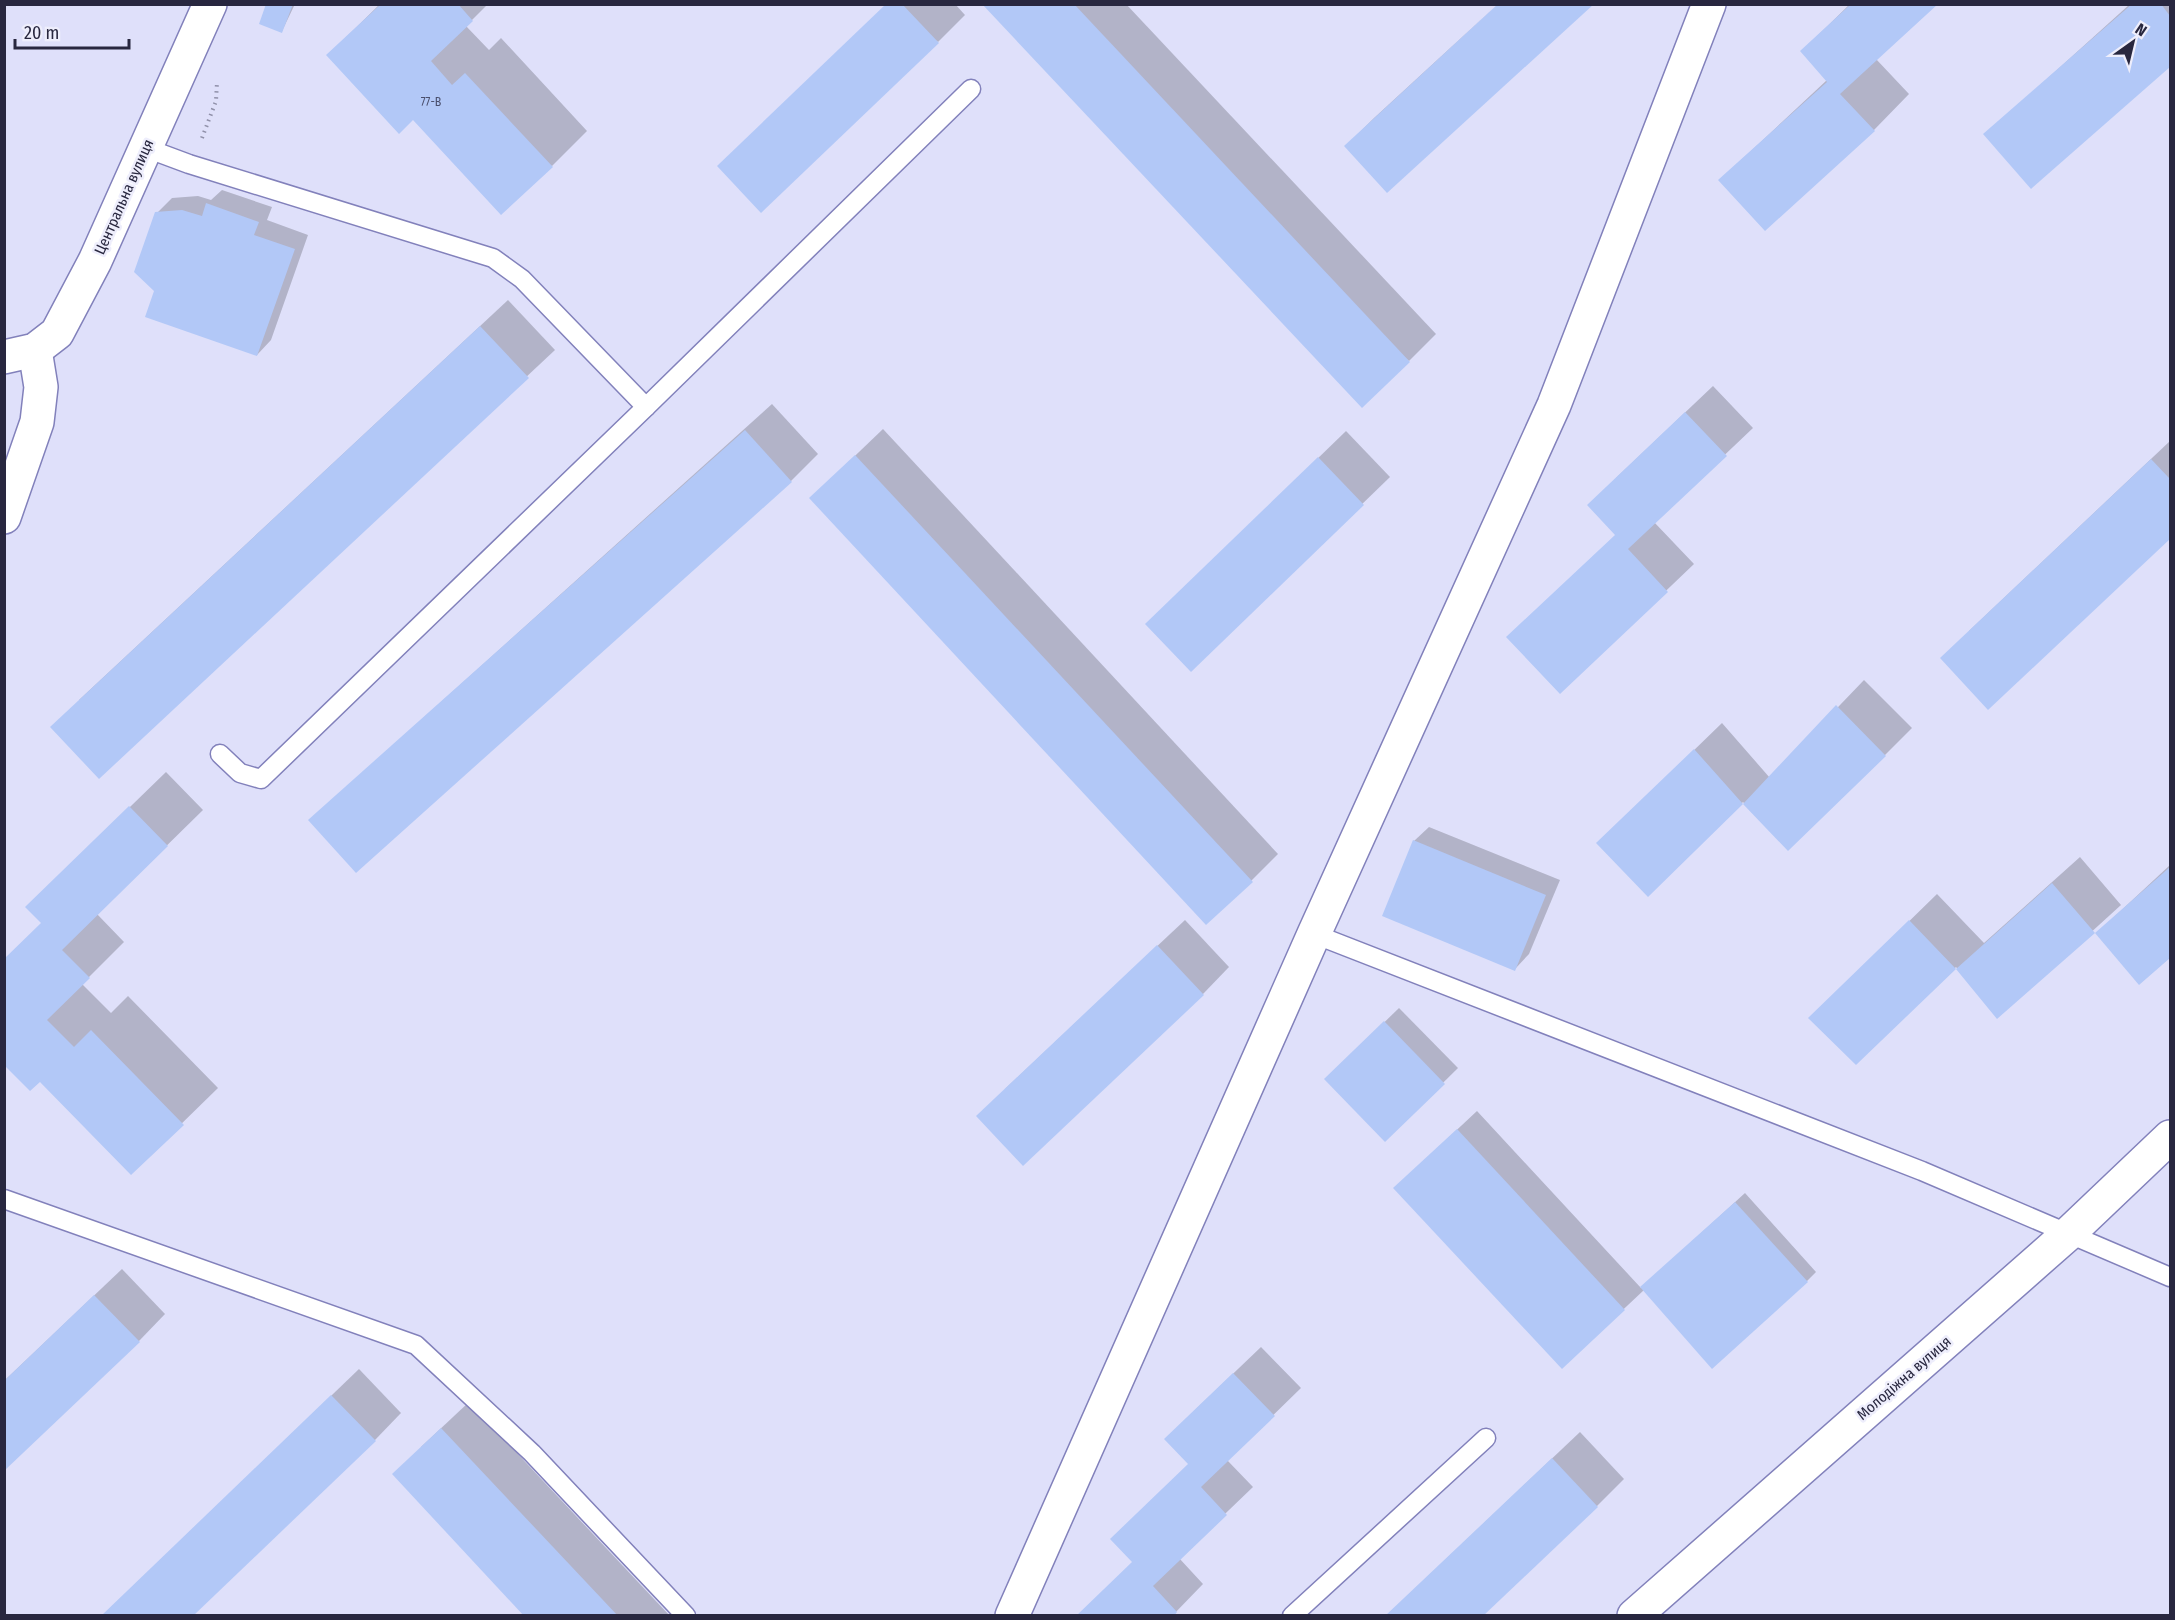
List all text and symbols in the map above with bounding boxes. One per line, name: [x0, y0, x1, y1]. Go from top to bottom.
scale bar: [15, 12, 129, 50]
north arrow: [2103, 12, 2163, 72]
text: N: [2132, 19, 2150, 41]
text: 20 m: [24, 22, 59, 44]
house number: 77-В: [421, 95, 442, 109]
street label: Центральна вулиця: [91, 137, 157, 257]
street label: Молодіжна вулиця: [1853, 1332, 1955, 1424]

